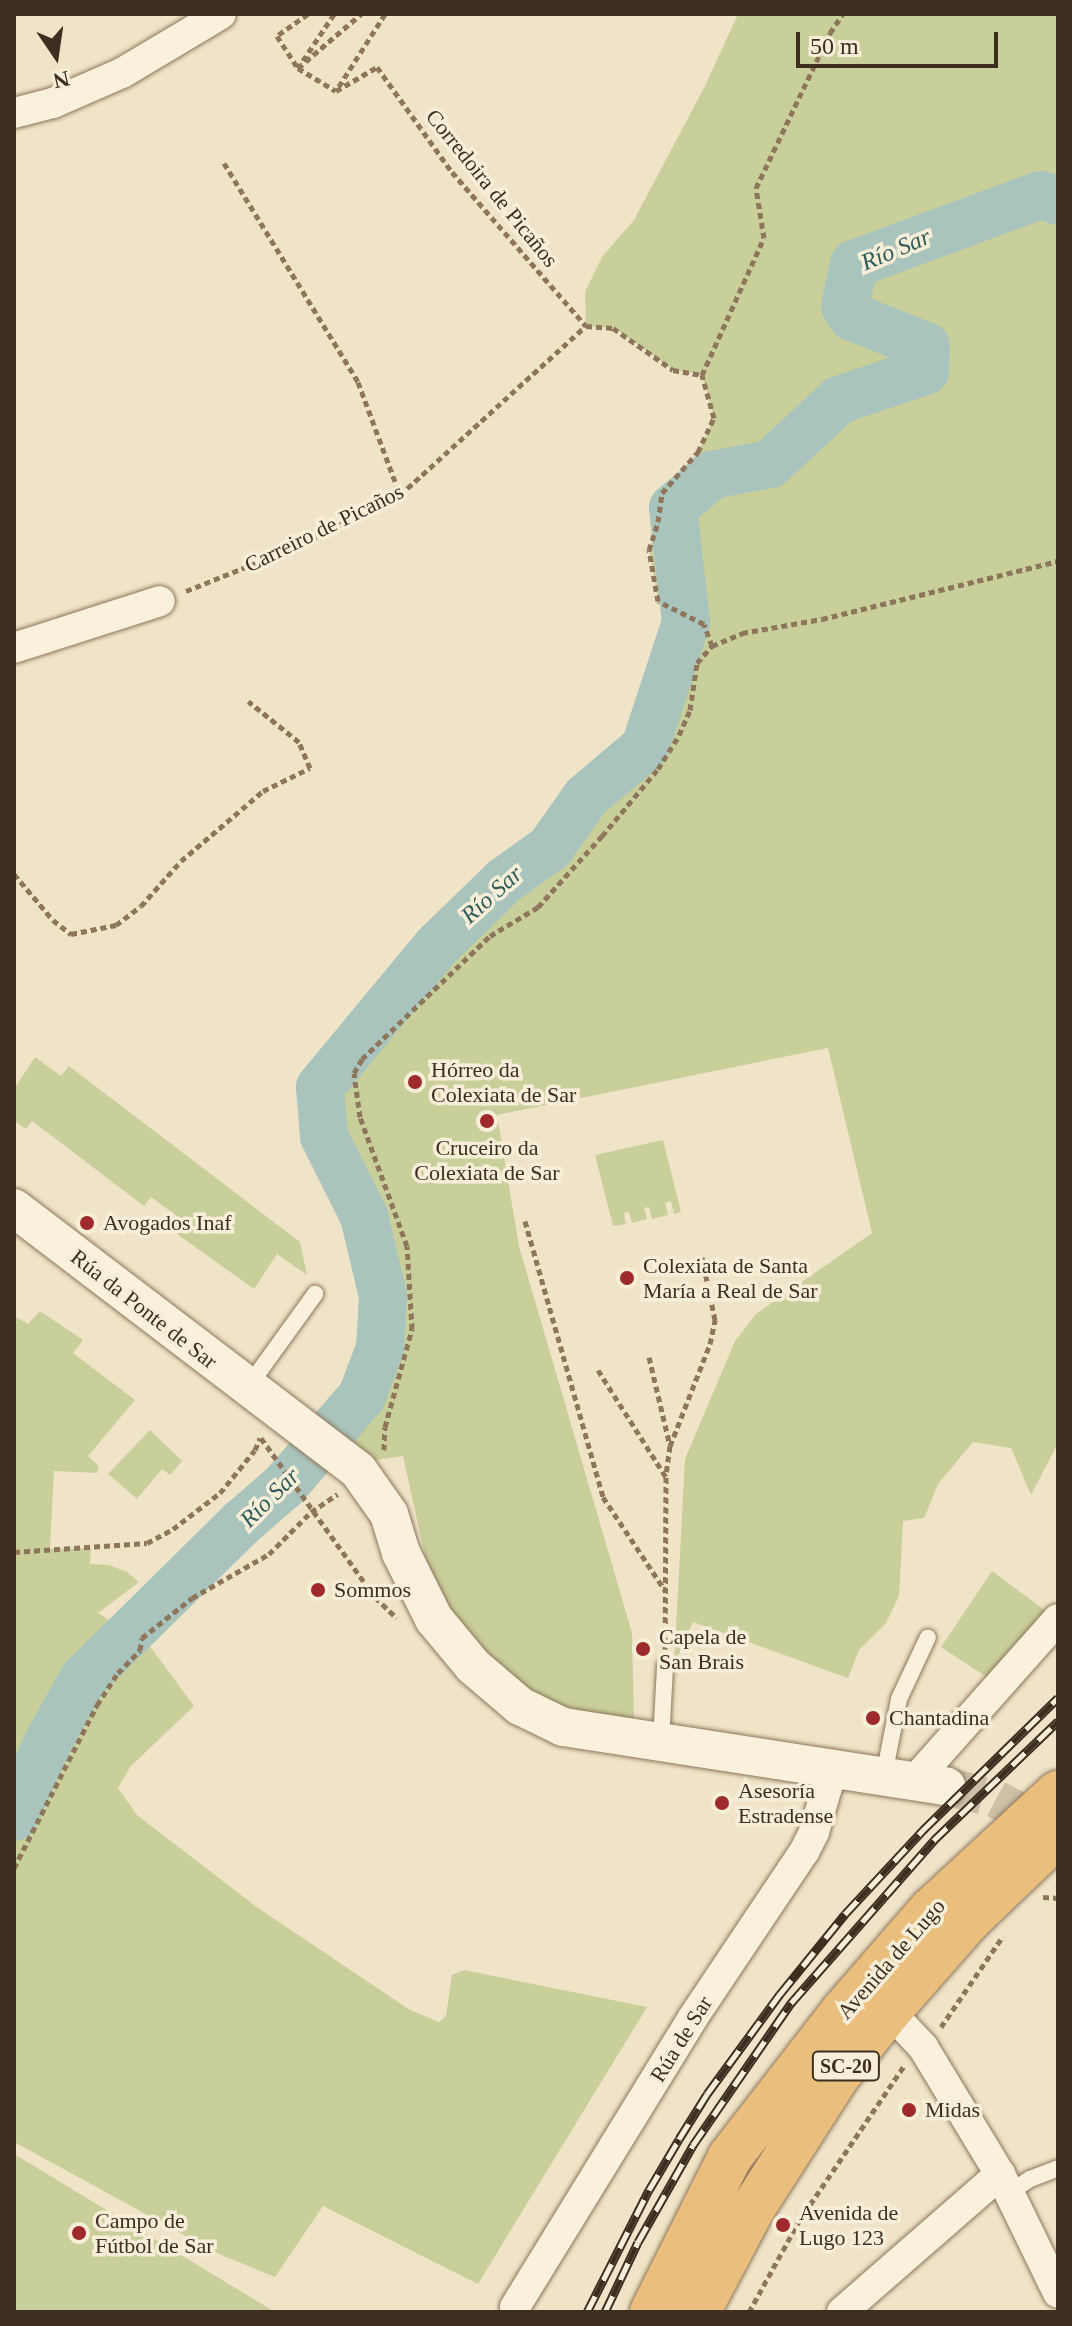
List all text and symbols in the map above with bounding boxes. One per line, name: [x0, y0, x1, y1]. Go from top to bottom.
north arrow: [16, 16, 96, 96]
scale bar: [800, 16, 1002, 66]
text: 50 m: [810, 33, 859, 59]
text: N: [51, 66, 72, 94]
street label: Corredoira de Picaños: [420, 104, 564, 272]
water label: Río Sar: [857, 223, 935, 277]
street label: Carreiro de Picaños: [240, 478, 408, 578]
water label: Río Sar: [455, 860, 529, 930]
place label: Hórreo da Colexiata de Sar: [431, 1056, 576, 1108]
marker: Hórreo da Colexiata de Sar: [406, 1073, 424, 1091]
marker: Cruceiro da Colexiata de Sar: [478, 1112, 496, 1130]
place label: Cruceiro da Colexiata de Sar: [414, 1134, 560, 1186]
place label: Avogados Inaf: [103, 1210, 231, 1236]
marker: Avogados Inaf: [78, 1214, 96, 1232]
street label: Rúa da Ponte de Sar: [66, 1244, 222, 1374]
place label: Colexiata de Santa María a Real de Sar: [643, 1252, 818, 1304]
marker: Colexiata de Santa María a Real de Sar: [618, 1269, 636, 1287]
water label: Río Sar: [234, 1462, 306, 1534]
place label: Sommos: [334, 1577, 411, 1603]
marker: Sommos: [309, 1581, 327, 1599]
place label: Capela de San Brais: [659, 1623, 746, 1674]
marker: Capela de San Brais: [634, 1640, 652, 1658]
place label: Chantadina: [889, 1705, 989, 1731]
marker: Chantadina: [864, 1709, 882, 1727]
place label: Asesoría Estradense: [738, 1777, 833, 1828]
marker: Asesoría Estradense: [713, 1794, 731, 1812]
street label: Avenida de Lugo: [831, 1893, 951, 2025]
street label: Rúa de Sar: [644, 1991, 718, 2087]
road number: SC-20: [810, 2050, 882, 2082]
place label: Midas: [925, 2097, 980, 2123]
marker: Midas: [900, 2101, 918, 2119]
place label: Avenida de Lugo 123: [799, 2199, 898, 2250]
place label: Campo de Fútbol de Sar: [95, 2207, 214, 2258]
marker: Avenida de Lugo 123: [774, 2216, 792, 2234]
marker: Campo de Fútbol de Sar: [70, 2224, 88, 2242]

